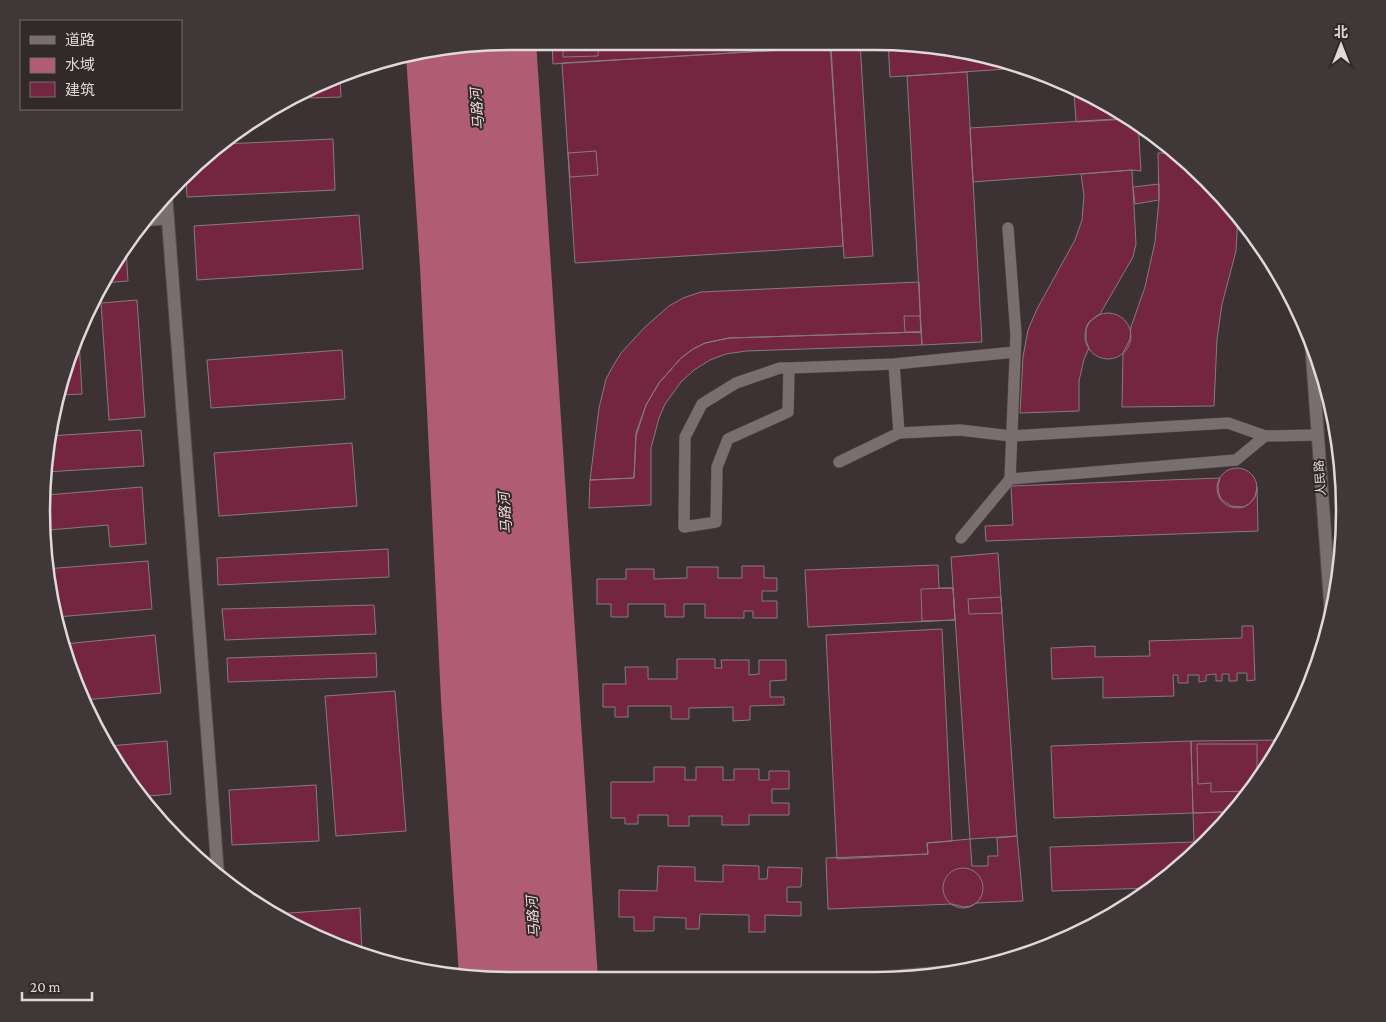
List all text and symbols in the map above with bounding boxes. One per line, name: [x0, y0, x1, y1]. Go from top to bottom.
legend: [20, 20, 182, 110]
north arrow: [1316, 20, 1366, 70]
text: 北: [1334, 24, 1348, 40]
text: 道路: [65, 32, 95, 48]
text: 水域: [65, 57, 95, 73]
text: 建筑: [65, 82, 95, 98]
water label: 马路河: [467, 85, 486, 131]
street label: 人民路: [1312, 460, 1328, 496]
water label: 马路河: [495, 489, 514, 535]
water label: 马路河: [523, 893, 542, 939]
scale bar: [22, 970, 92, 1002]
text: 20 m: [30, 979, 61, 995]

